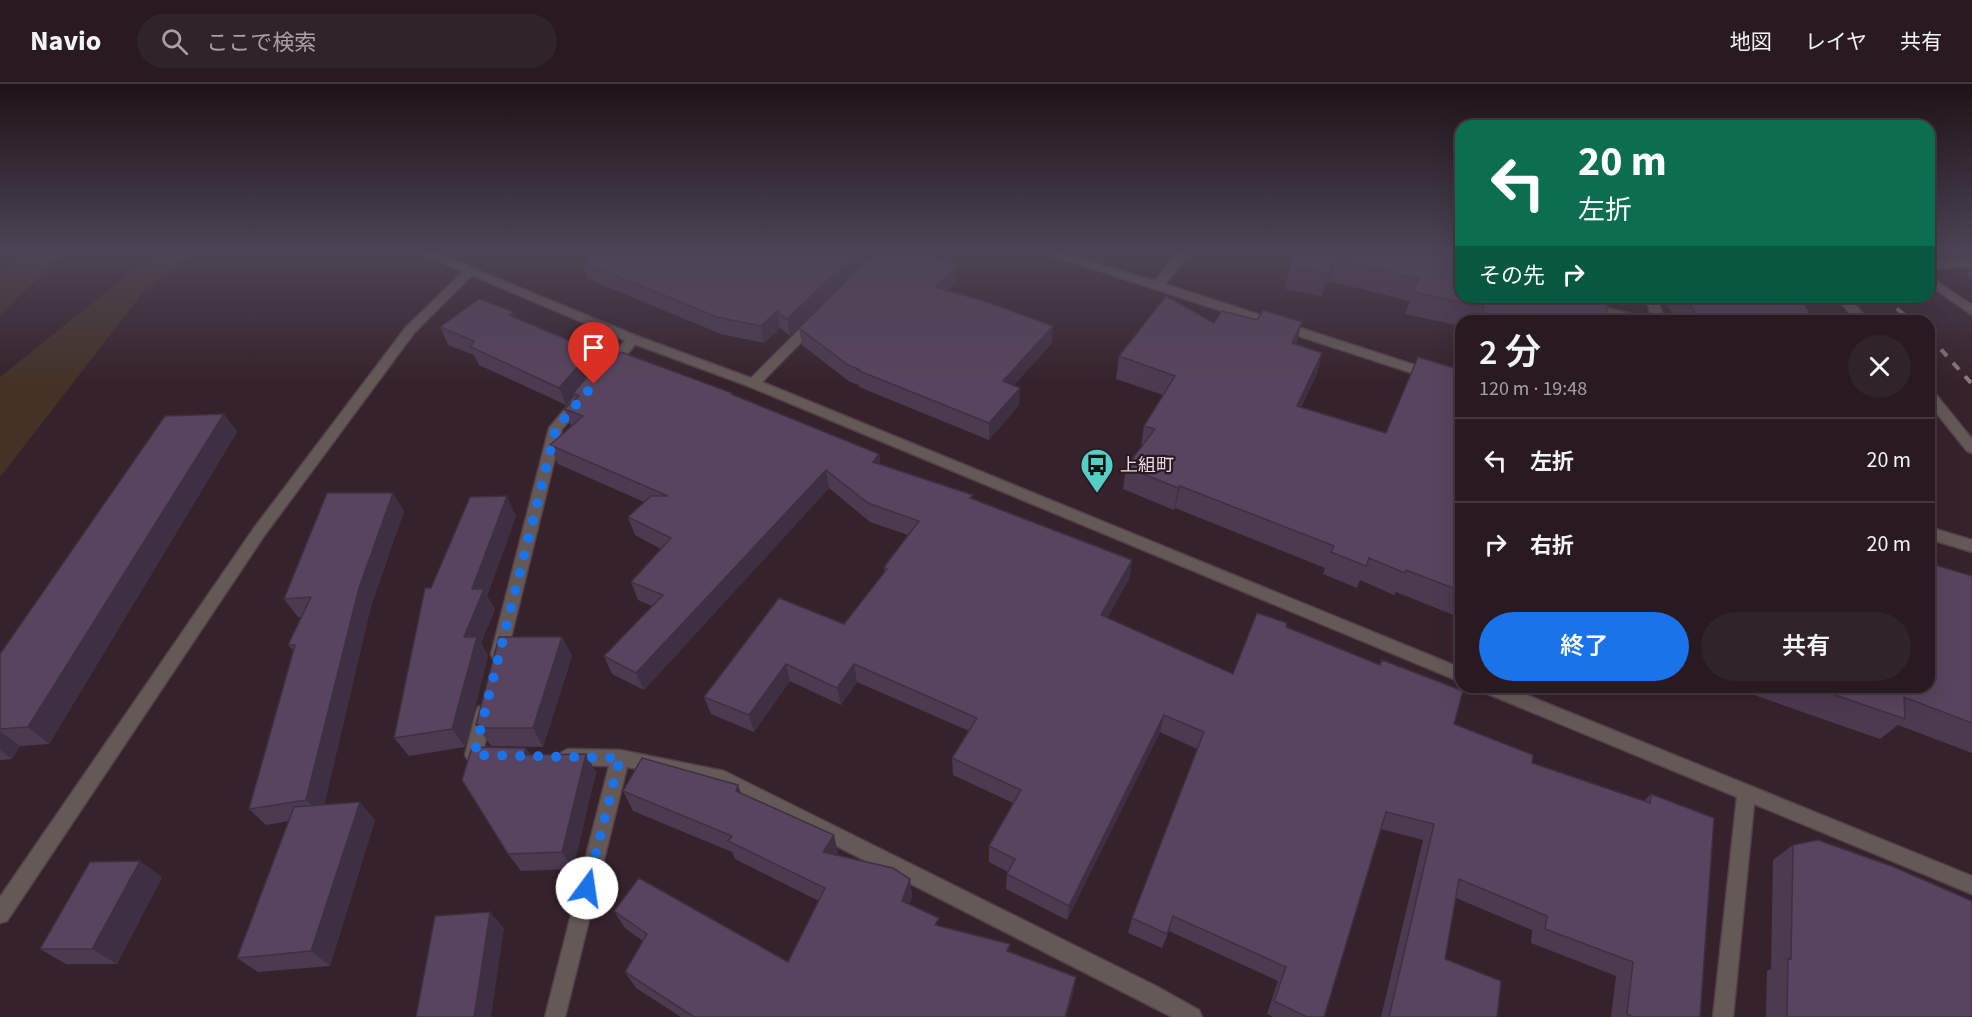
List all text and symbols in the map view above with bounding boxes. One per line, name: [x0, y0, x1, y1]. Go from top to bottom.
search box: [137, 14, 557, 68]
text: Navio: [30, 21, 101, 61]
icon: search: [158, 25, 191, 58]
text: ここで検索: [206, 27, 316, 59]
text: 地図: [1730, 27, 1772, 57]
text: レイヤ: [1805, 27, 1867, 57]
text: 共有: [1900, 27, 1942, 57]
text: 20 m: [1578, 132, 1667, 192]
icon: left: [1479, 144, 1557, 222]
text: 左折: [1578, 191, 1632, 230]
icon: right: [1557, 258, 1590, 291]
text: その先: [1479, 260, 1545, 292]
pin: [568, 322, 619, 384]
text: 2 分: [1479, 327, 1541, 378]
icon: arrive: [577, 331, 610, 364]
button: close: [1848, 335, 1911, 398]
text: 120 m · 19:48: [1479, 375, 1587, 403]
icon: left: [1479, 444, 1512, 477]
text: 20 m: [1866, 444, 1911, 476]
text: 左折: [1530, 446, 1574, 478]
bus stop icon: 上組町: [1079, 447, 1115, 494]
place label: 上組町: [1120, 453, 1174, 478]
icon: right: [1479, 528, 1512, 561]
text: 20 m: [1866, 528, 1911, 560]
text: 右折: [1530, 530, 1574, 562]
button: 終了: [1479, 612, 1689, 681]
button: 共有: [1701, 612, 1911, 681]
position arrow: [555, 856, 619, 920]

